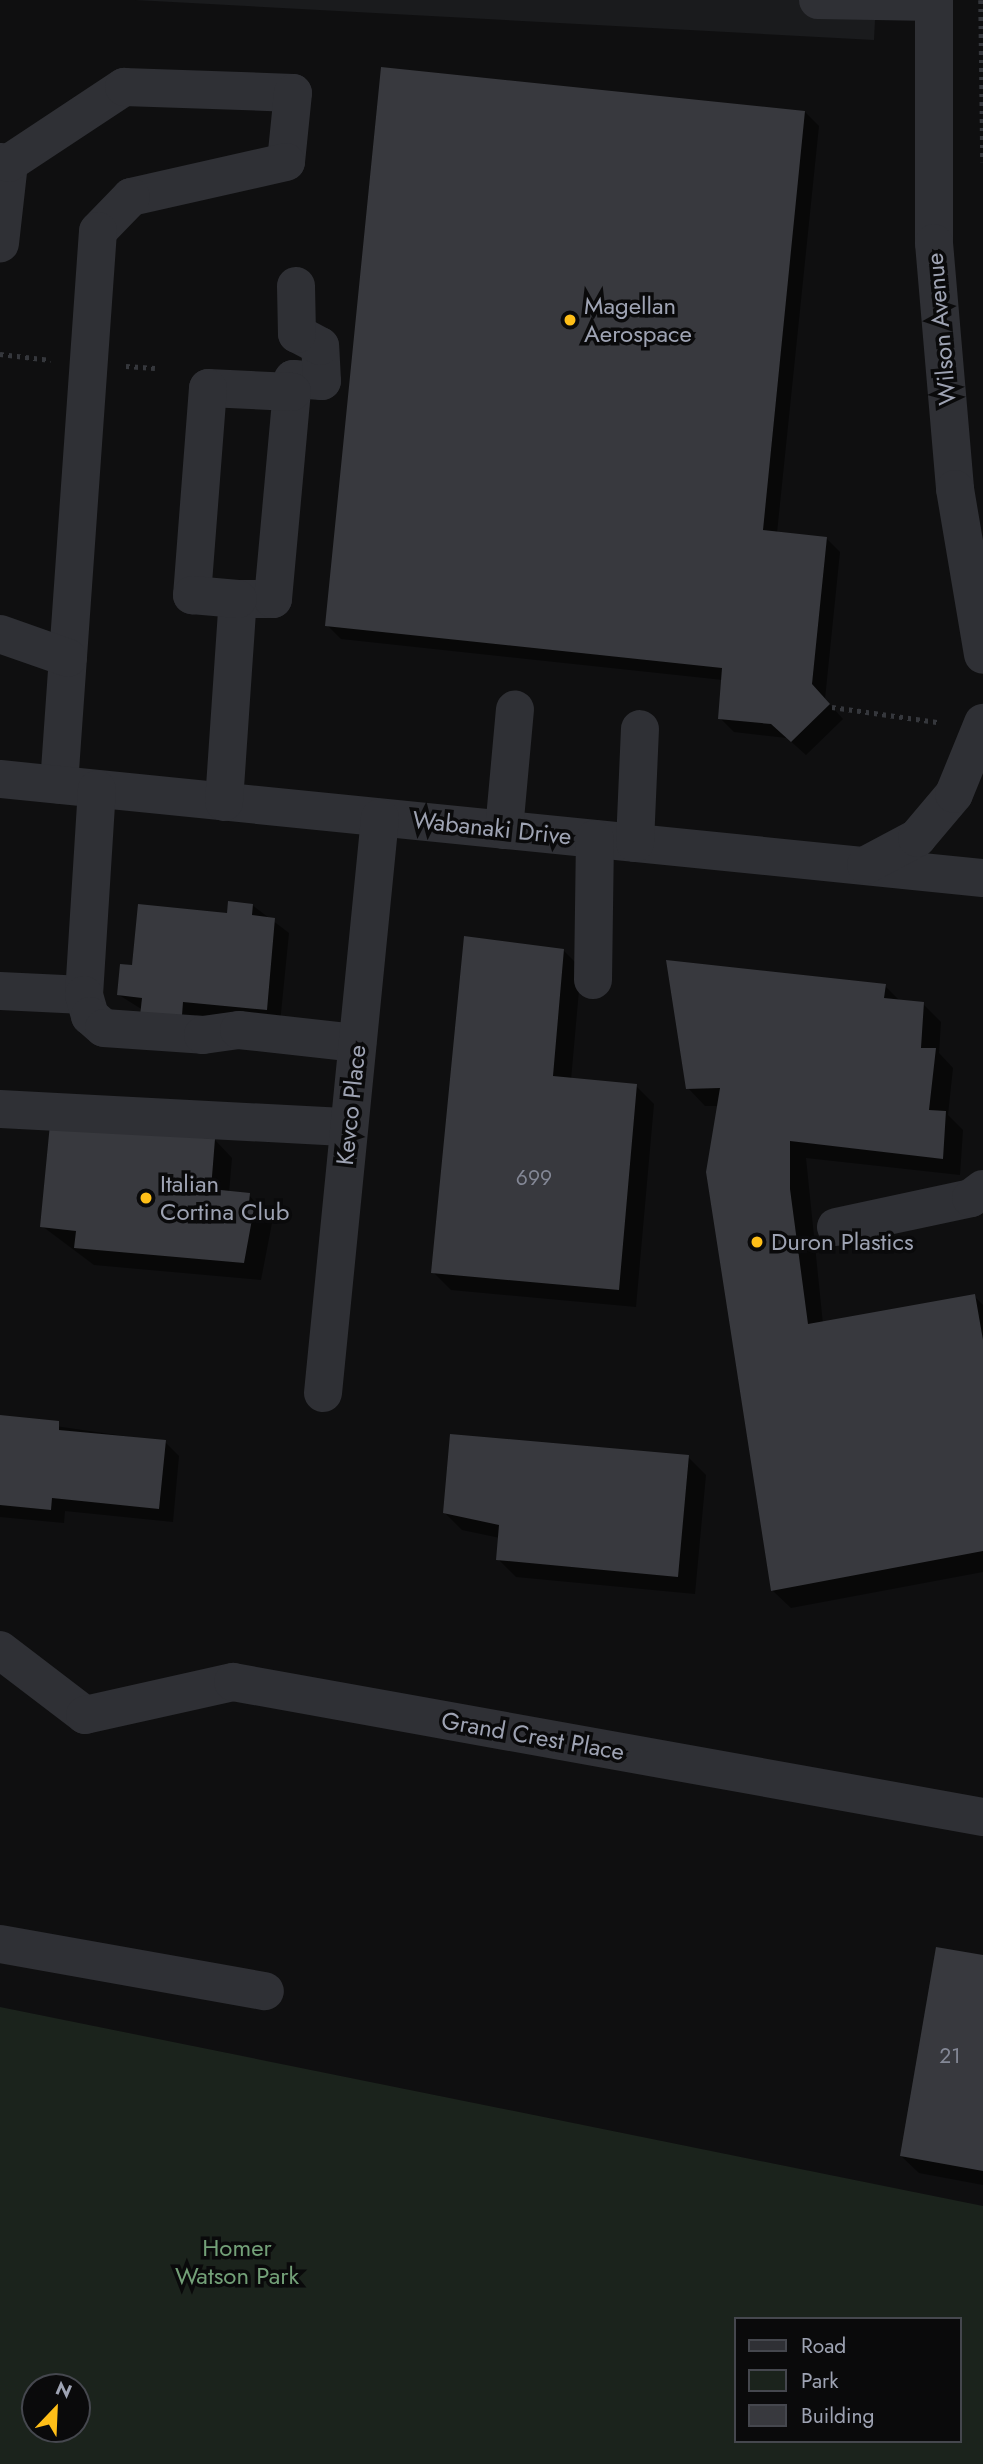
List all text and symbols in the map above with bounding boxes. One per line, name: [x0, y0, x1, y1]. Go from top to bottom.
street label: Wilson Avenue: [920, 252, 962, 406]
place label: Magellan Aerospace: [584, 292, 692, 348]
marker: Magellan Aerospace: [562, 312, 578, 328]
street label: Wabanaki Drive: [411, 805, 573, 851]
street label: Kevco Place: [330, 1043, 372, 1167]
house number: 699: [516, 1165, 552, 1191]
place label: Italian Cortina Club: [160, 1170, 289, 1226]
marker: Italian Cortina Club: [138, 1190, 154, 1206]
place label: Duron Plastics: [771, 1228, 914, 1256]
marker: Duron Plastics: [749, 1234, 765, 1250]
street label: Grand Crest Place: [439, 1706, 627, 1766]
house number: 21: [939, 2043, 961, 2069]
park label: Homer Watson Park: [175, 2234, 299, 2290]
legend: [734, 2317, 962, 2443]
text: Road: [801, 2331, 846, 2361]
text: Park: [801, 2366, 838, 2396]
north arrow: [21, 2373, 91, 2443]
text: N: [51, 2375, 76, 2405]
text: Building: [801, 2401, 874, 2431]

